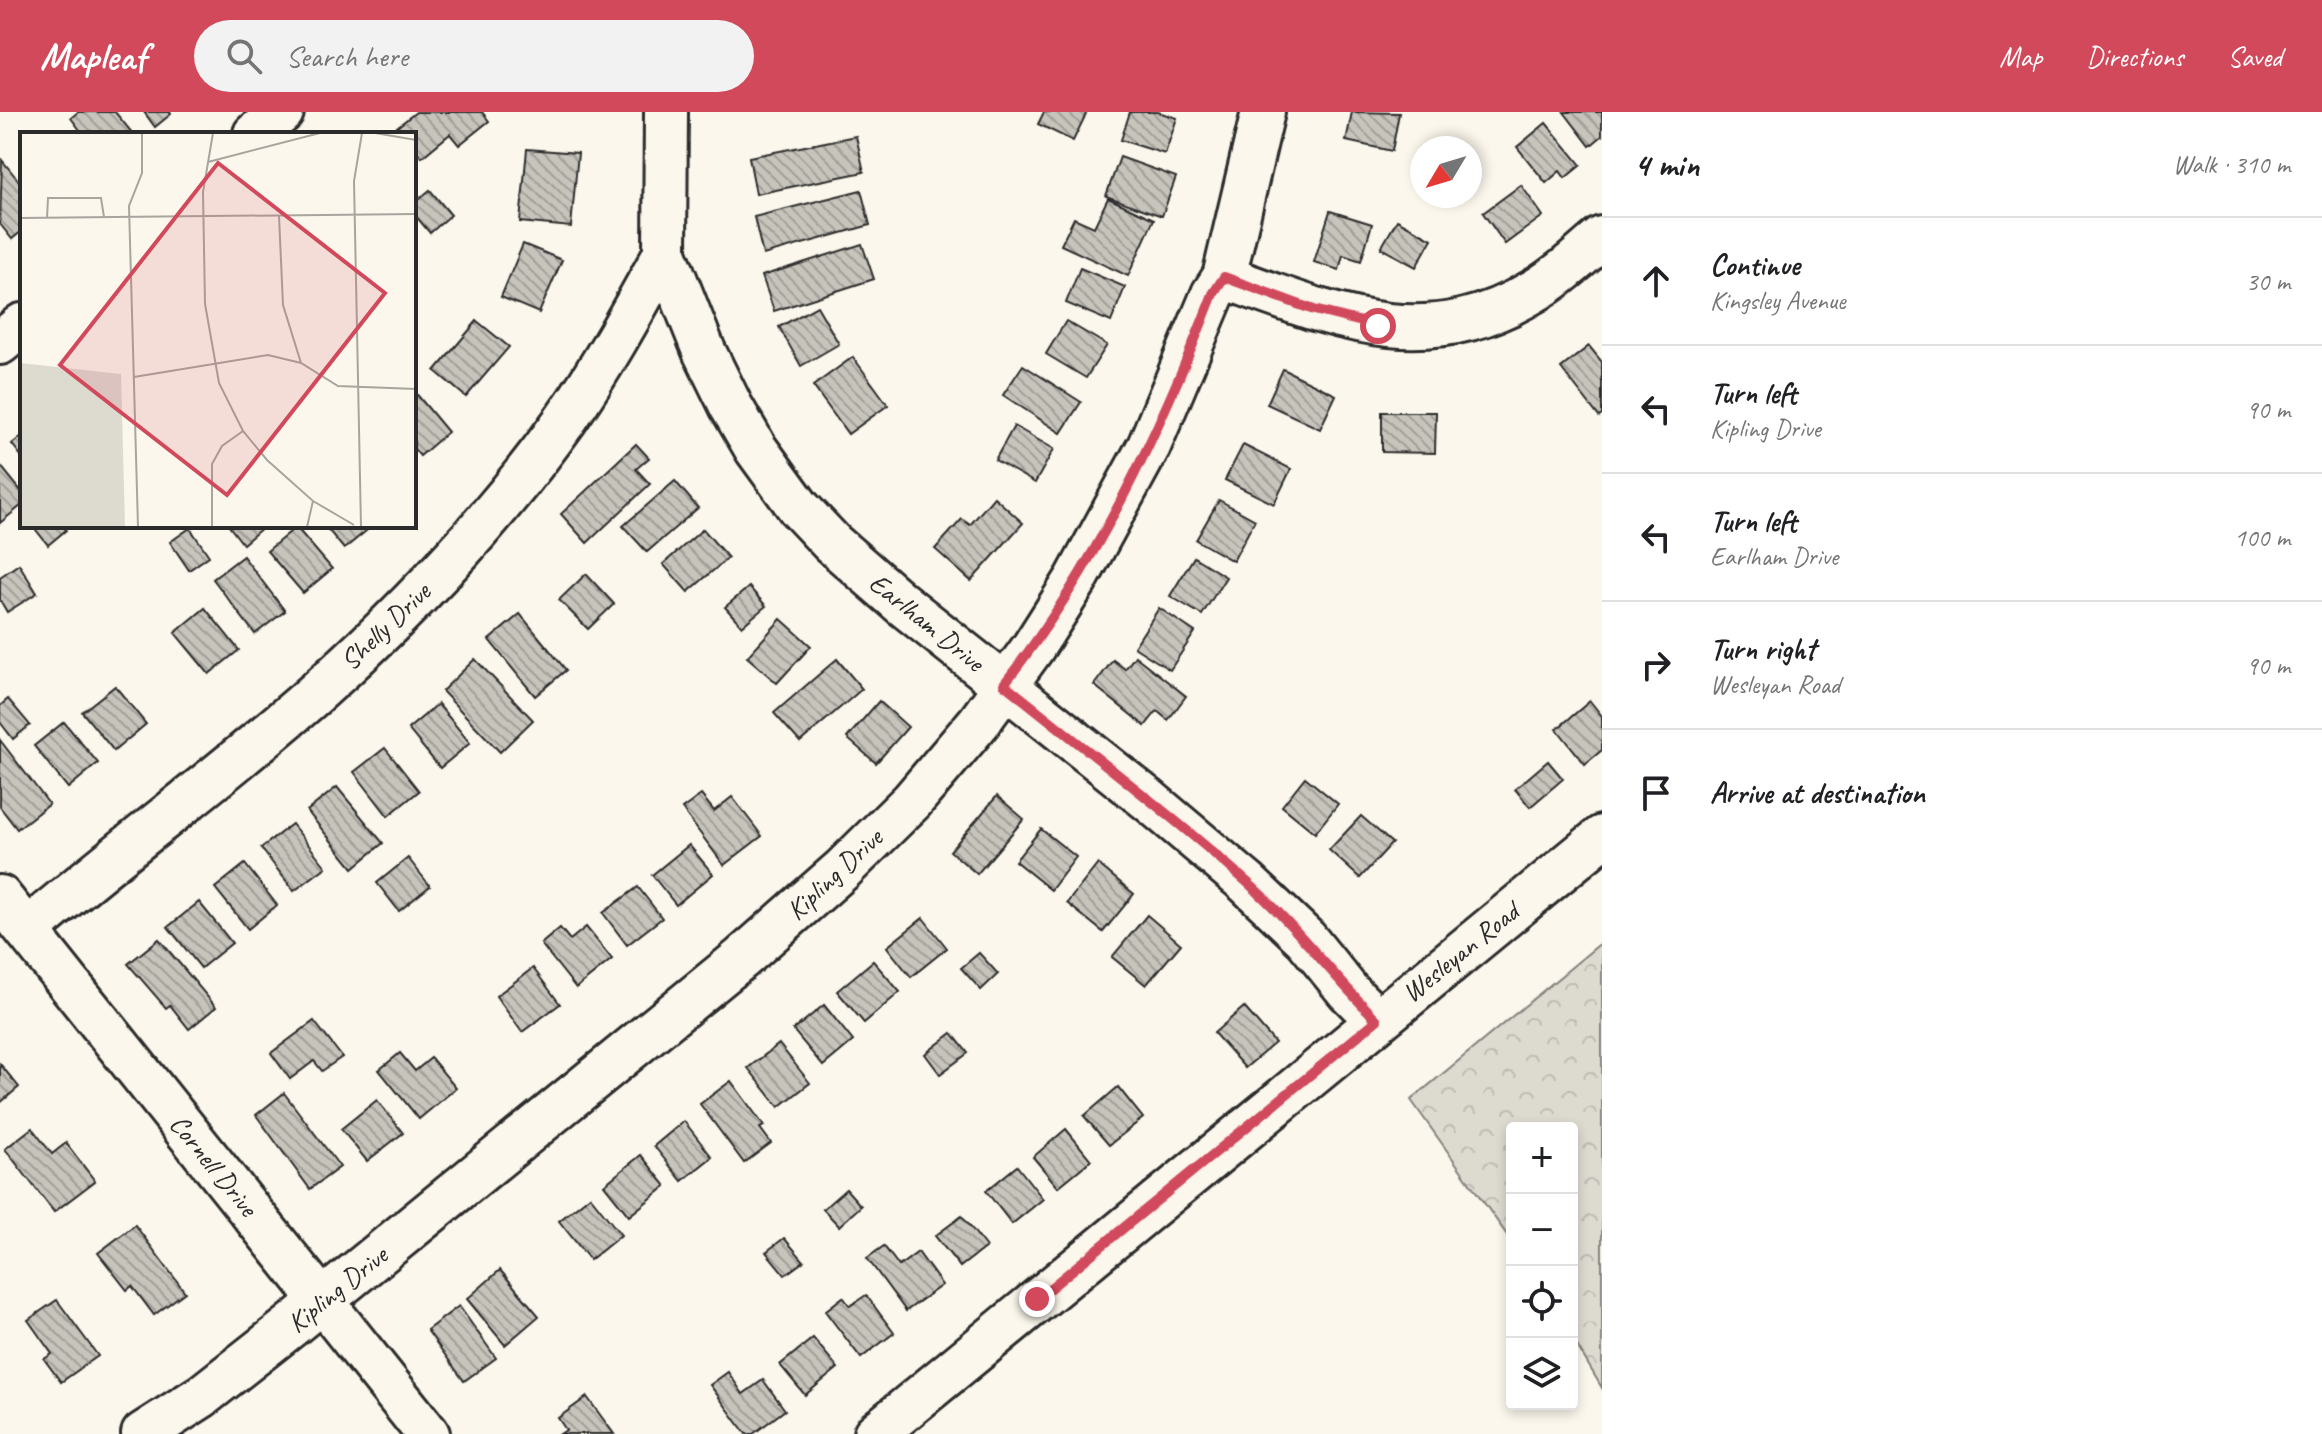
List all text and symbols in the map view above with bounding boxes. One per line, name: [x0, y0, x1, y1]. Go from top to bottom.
search box: [194, 20, 754, 92]
text: Mapleaf: [40, 33, 146, 80]
icon: search: [222, 34, 266, 78]
text: Search here: [286, 37, 408, 75]
text: Map: [1999, 39, 2042, 74]
text: Directions: [2086, 39, 2184, 74]
text: Saved: [2228, 39, 2282, 74]
inset map: [20, 132, 416, 528]
north arrow: [1410, 136, 1482, 208]
text: 4 min: [1634, 143, 1699, 186]
text: Walk · 310 m: [2173, 148, 2290, 181]
text: Continue: [1710, 246, 1800, 284]
icon: ahead: [1634, 259, 1678, 303]
text: 30 m: [2246, 265, 2290, 298]
text: Kingsley Avenue: [1710, 284, 1846, 317]
route start: [1360, 308, 1396, 344]
text: Turn left: [1710, 374, 1797, 412]
icon: left: [1634, 387, 1678, 431]
text: 90 m: [2246, 393, 2290, 426]
text: Kipling Drive: [1710, 412, 1821, 445]
text: Turn left: [1710, 502, 1797, 540]
icon: left: [1634, 515, 1678, 559]
text: 100 m: [2234, 521, 2290, 554]
text: Earlham Drive: [1710, 540, 1838, 573]
street label: Earlham Drive: [862, 565, 993, 680]
street label: Shelly Drive: [333, 573, 439, 677]
text: Turn right: [1710, 630, 1815, 668]
icon: right: [1634, 643, 1678, 687]
text: 90 m: [2246, 649, 2290, 682]
text: Wesleyan Road: [1710, 668, 1840, 701]
icon: arrive: [1634, 771, 1678, 815]
text: Arrive at destination: [1710, 774, 1925, 812]
street label: Kipling Drive: [778, 819, 891, 927]
street label: Wesleyan Road: [1395, 892, 1529, 1010]
street label: Cornell Drive: [162, 1107, 267, 1224]
map controls: [1506, 1122, 1578, 1410]
button: +: [1506, 1122, 1578, 1194]
button: −: [1506, 1194, 1578, 1266]
street label: Kipling Drive: [280, 1237, 396, 1340]
button: locate: [1506, 1266, 1578, 1338]
route end: [1019, 1281, 1055, 1317]
button: layers: [1506, 1338, 1578, 1410]

